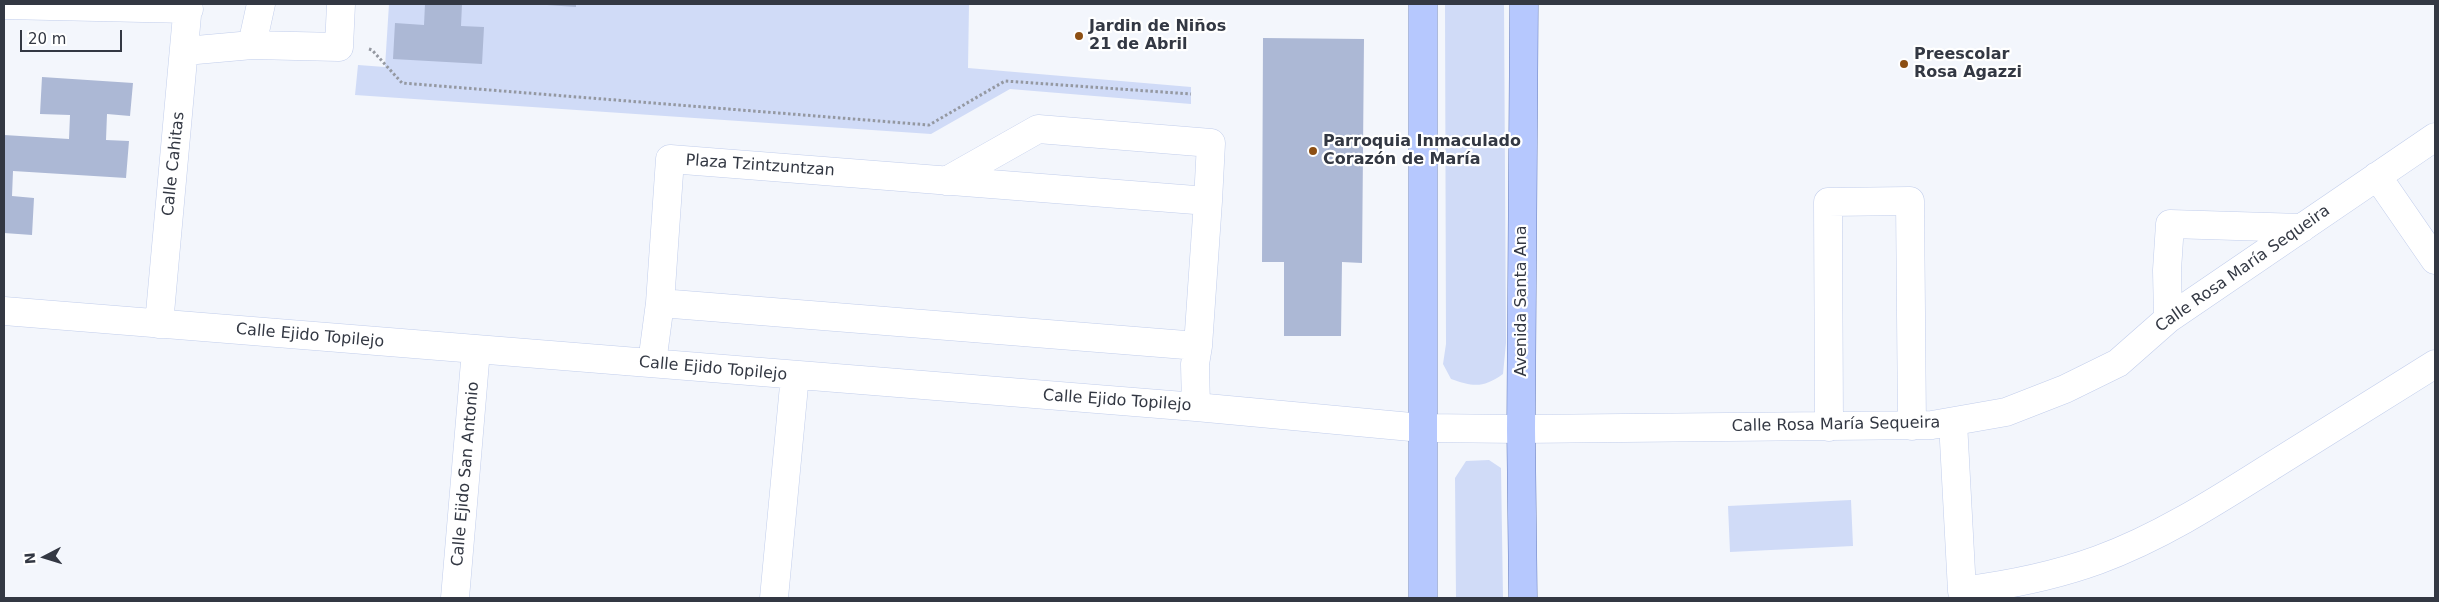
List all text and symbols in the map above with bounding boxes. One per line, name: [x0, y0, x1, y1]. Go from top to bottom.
place label: Jardin de Niños 21 de Abril: [1089, 17, 1226, 55]
scale bar: [22, 20, 125, 52]
text: 20 m: [28, 30, 66, 48]
marker: Jardin de Niños 21 de Abril: [1073, 30, 1085, 42]
place label: Preescolar Rosa Agazzi: [1914, 45, 2022, 83]
marker: Preescolar Rosa Agazzi: [1898, 58, 1910, 70]
street label: Calle Cahitas: [159, 111, 189, 217]
place label: Parroquia Inmaculado Corazón de María: [1323, 132, 1521, 170]
marker: Parroquia Inmaculado Corazón de María: [1307, 145, 1319, 157]
street label: Plaza Tzintzuntzan: [685, 151, 835, 181]
street label: Calle Rosa María Sequeira: [2152, 201, 2334, 337]
street label: Avenida Santa Ana: [1512, 225, 1532, 377]
street label: Calle Ejido Topilejo: [235, 320, 385, 352]
street label: Calle Ejido Topilejo: [638, 353, 788, 385]
street label: Calle Ejido San Antonio: [448, 381, 484, 567]
street label: Calle Ejido Topilejo: [1042, 386, 1192, 416]
street label: Calle Rosa María Sequeira: [1731, 414, 1941, 436]
north arrow: [20, 532, 70, 582]
text: N: [22, 552, 39, 565]

